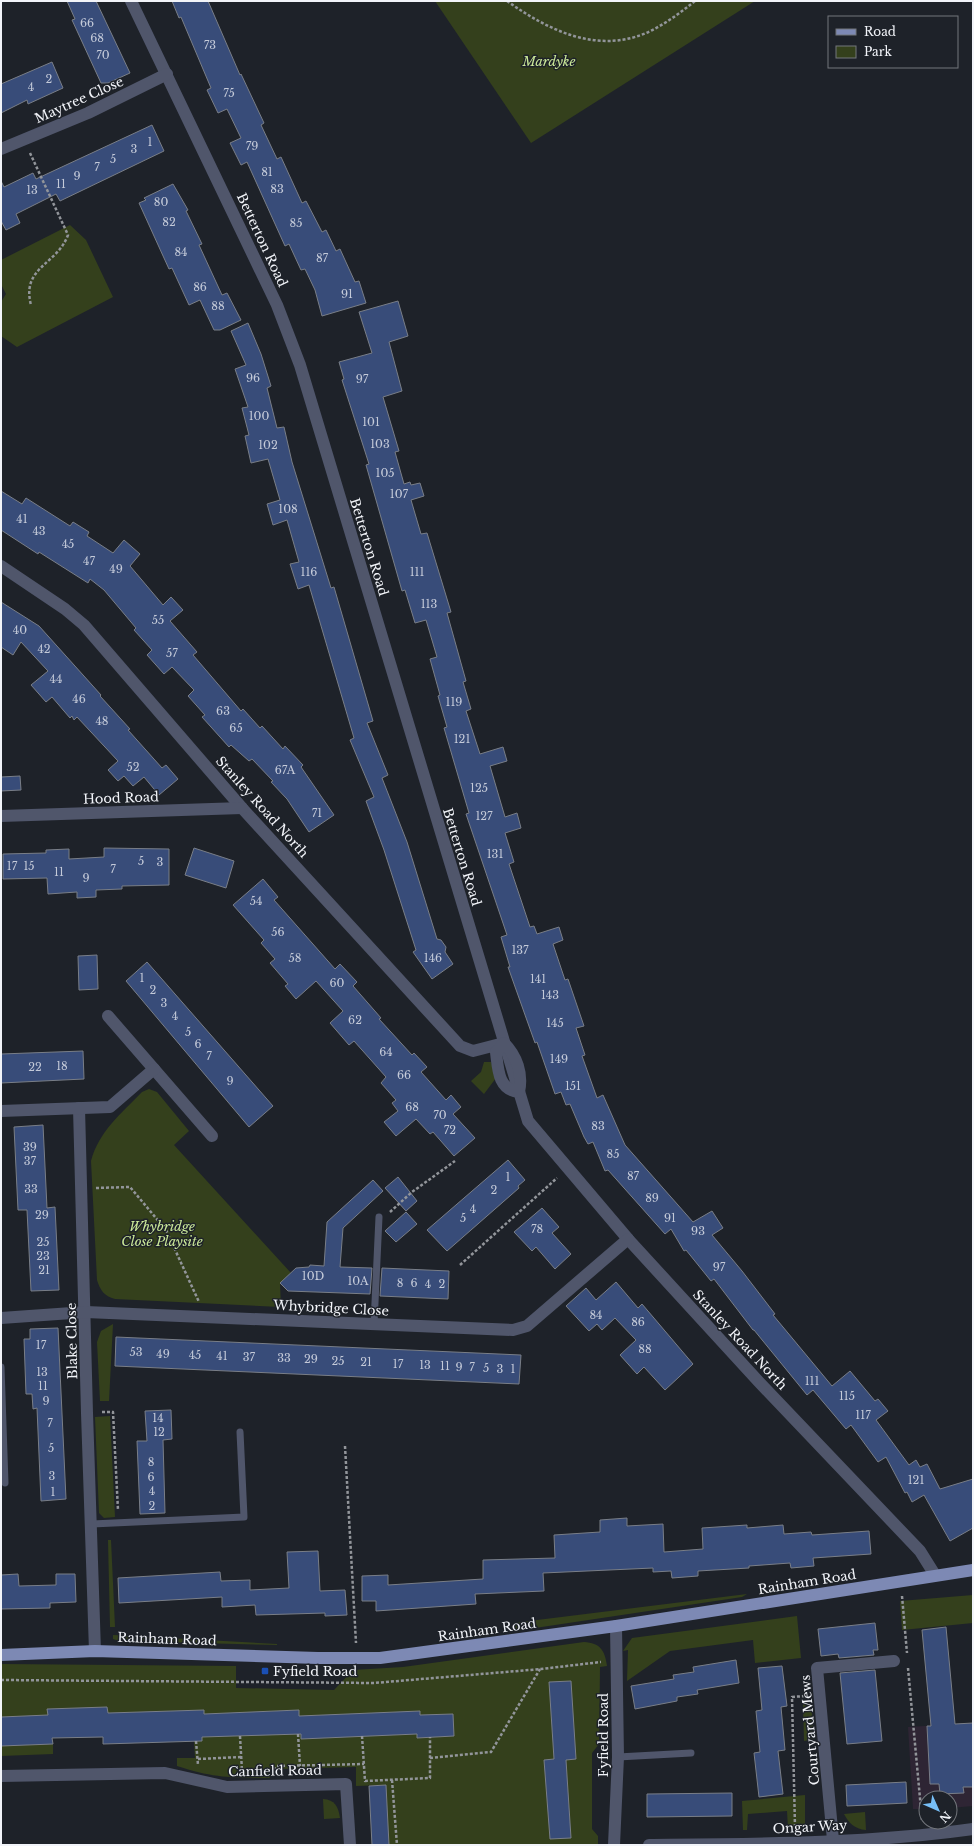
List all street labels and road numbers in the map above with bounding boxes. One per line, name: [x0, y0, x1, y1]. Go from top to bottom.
street label: Maytree Close: [32, 73, 126, 127]
street label: Betterton Road: [233, 190, 291, 290]
street label: Betterton Road: [346, 496, 392, 598]
street label: Stanley Road North: [212, 753, 312, 861]
street label: Hood Road: [83, 788, 159, 808]
street label: Betterton Road: [439, 806, 485, 908]
street label: Stanley Road North: [689, 1286, 791, 1394]
street label: Whybridge Close: [272, 1296, 389, 1320]
street label: Blake Close: [63, 1303, 81, 1379]
street label: Rainham Road: [757, 1566, 858, 1598]
street label: Rainham Road: [437, 1615, 538, 1645]
street label: Rainham Road: [117, 1629, 217, 1649]
street label: Courtyard Mews: [797, 1674, 823, 1786]
street label: Fyfield Road: [595, 1693, 612, 1777]
street label: Canfield Road: [228, 1762, 322, 1780]
street label: Ongar Way: [772, 1817, 848, 1837]

